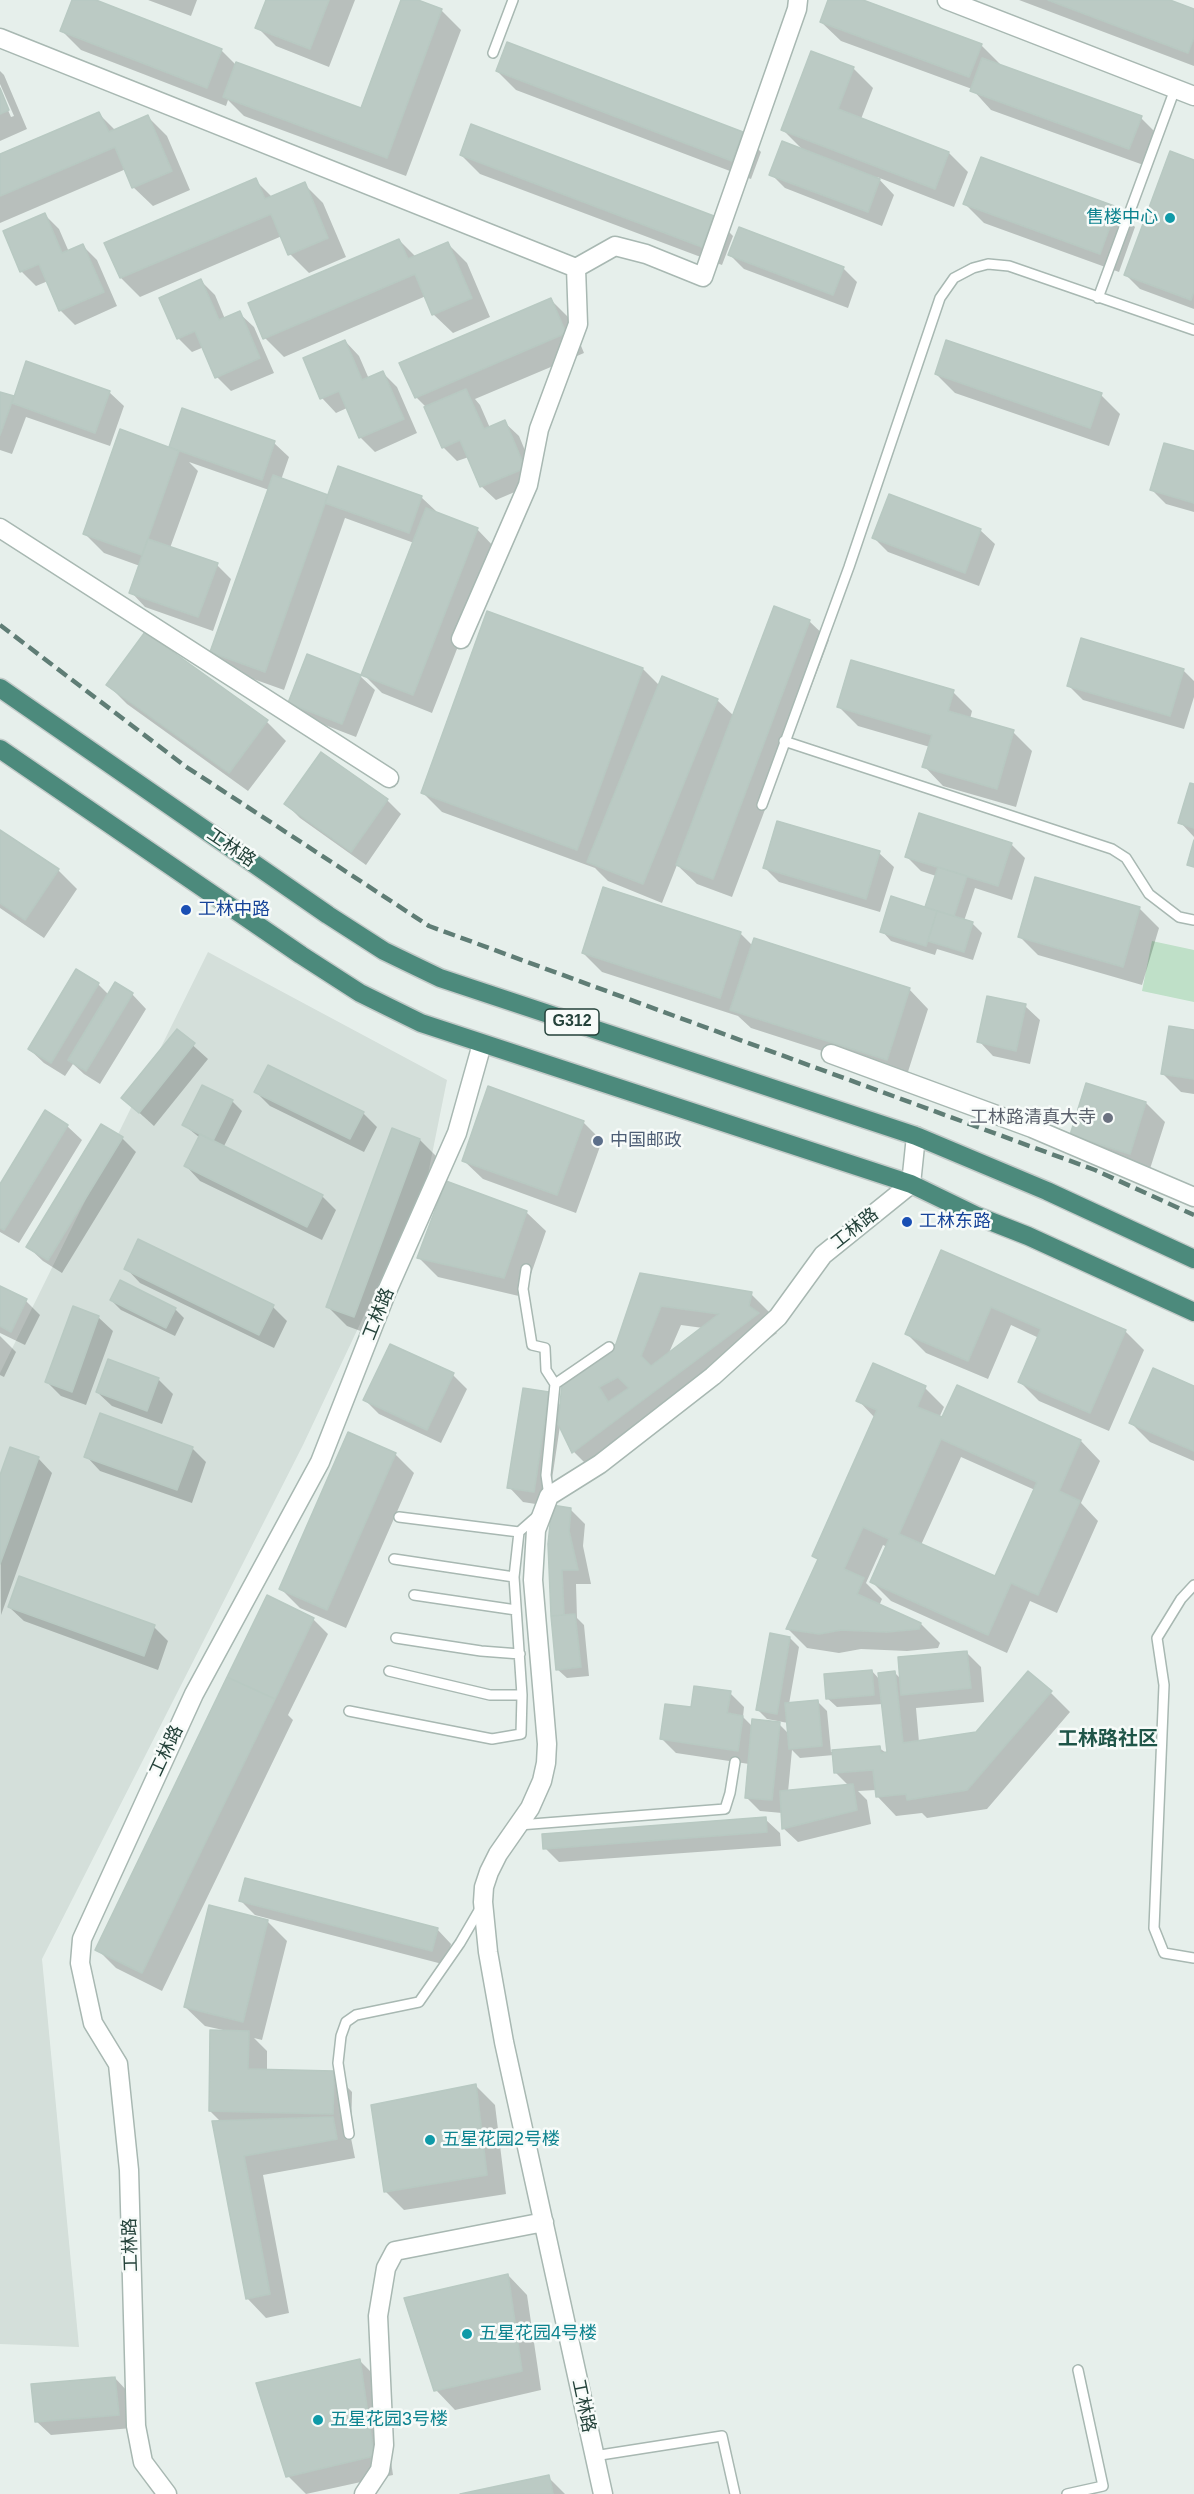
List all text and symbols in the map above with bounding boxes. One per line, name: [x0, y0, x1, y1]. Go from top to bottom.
place label: 售楼中心: [1086, 207, 1158, 229]
marker: 售楼中心: [1163, 211, 1177, 225]
street label: 工林路: [203, 824, 259, 872]
place label: 工林中路: [198, 899, 270, 921]
marker: 工林中路: [179, 903, 193, 917]
road number: G312: [545, 1009, 599, 1035]
place label: 工林路清真大寺: [970, 1107, 1096, 1129]
marker: 工林路清真大寺: [1101, 1111, 1115, 1125]
place label: 中国邮政: [610, 1130, 682, 1152]
marker: 中国邮政: [591, 1134, 605, 1148]
street label: 工林路: [827, 1204, 883, 1254]
place label: 工林东路: [919, 1211, 991, 1233]
marker: 工林东路: [900, 1215, 914, 1229]
street label: 工林路: [359, 1285, 399, 1343]
street label: 工林路: [146, 1722, 188, 1780]
district label: 工林路社区: [1058, 1727, 1158, 1751]
place label: 五星花园2号楼: [442, 2129, 560, 2151]
marker: 五星花园2号楼: [423, 2133, 437, 2147]
street label: 工林路: [119, 2218, 143, 2272]
place label: 五星花园4号楼: [479, 2323, 597, 2345]
marker: 五星花园4号楼: [460, 2327, 474, 2341]
street label: 工林路: [567, 2377, 599, 2435]
place label: 五星花园3号楼: [330, 2409, 448, 2431]
marker: 五星花园3号楼: [311, 2413, 325, 2427]

